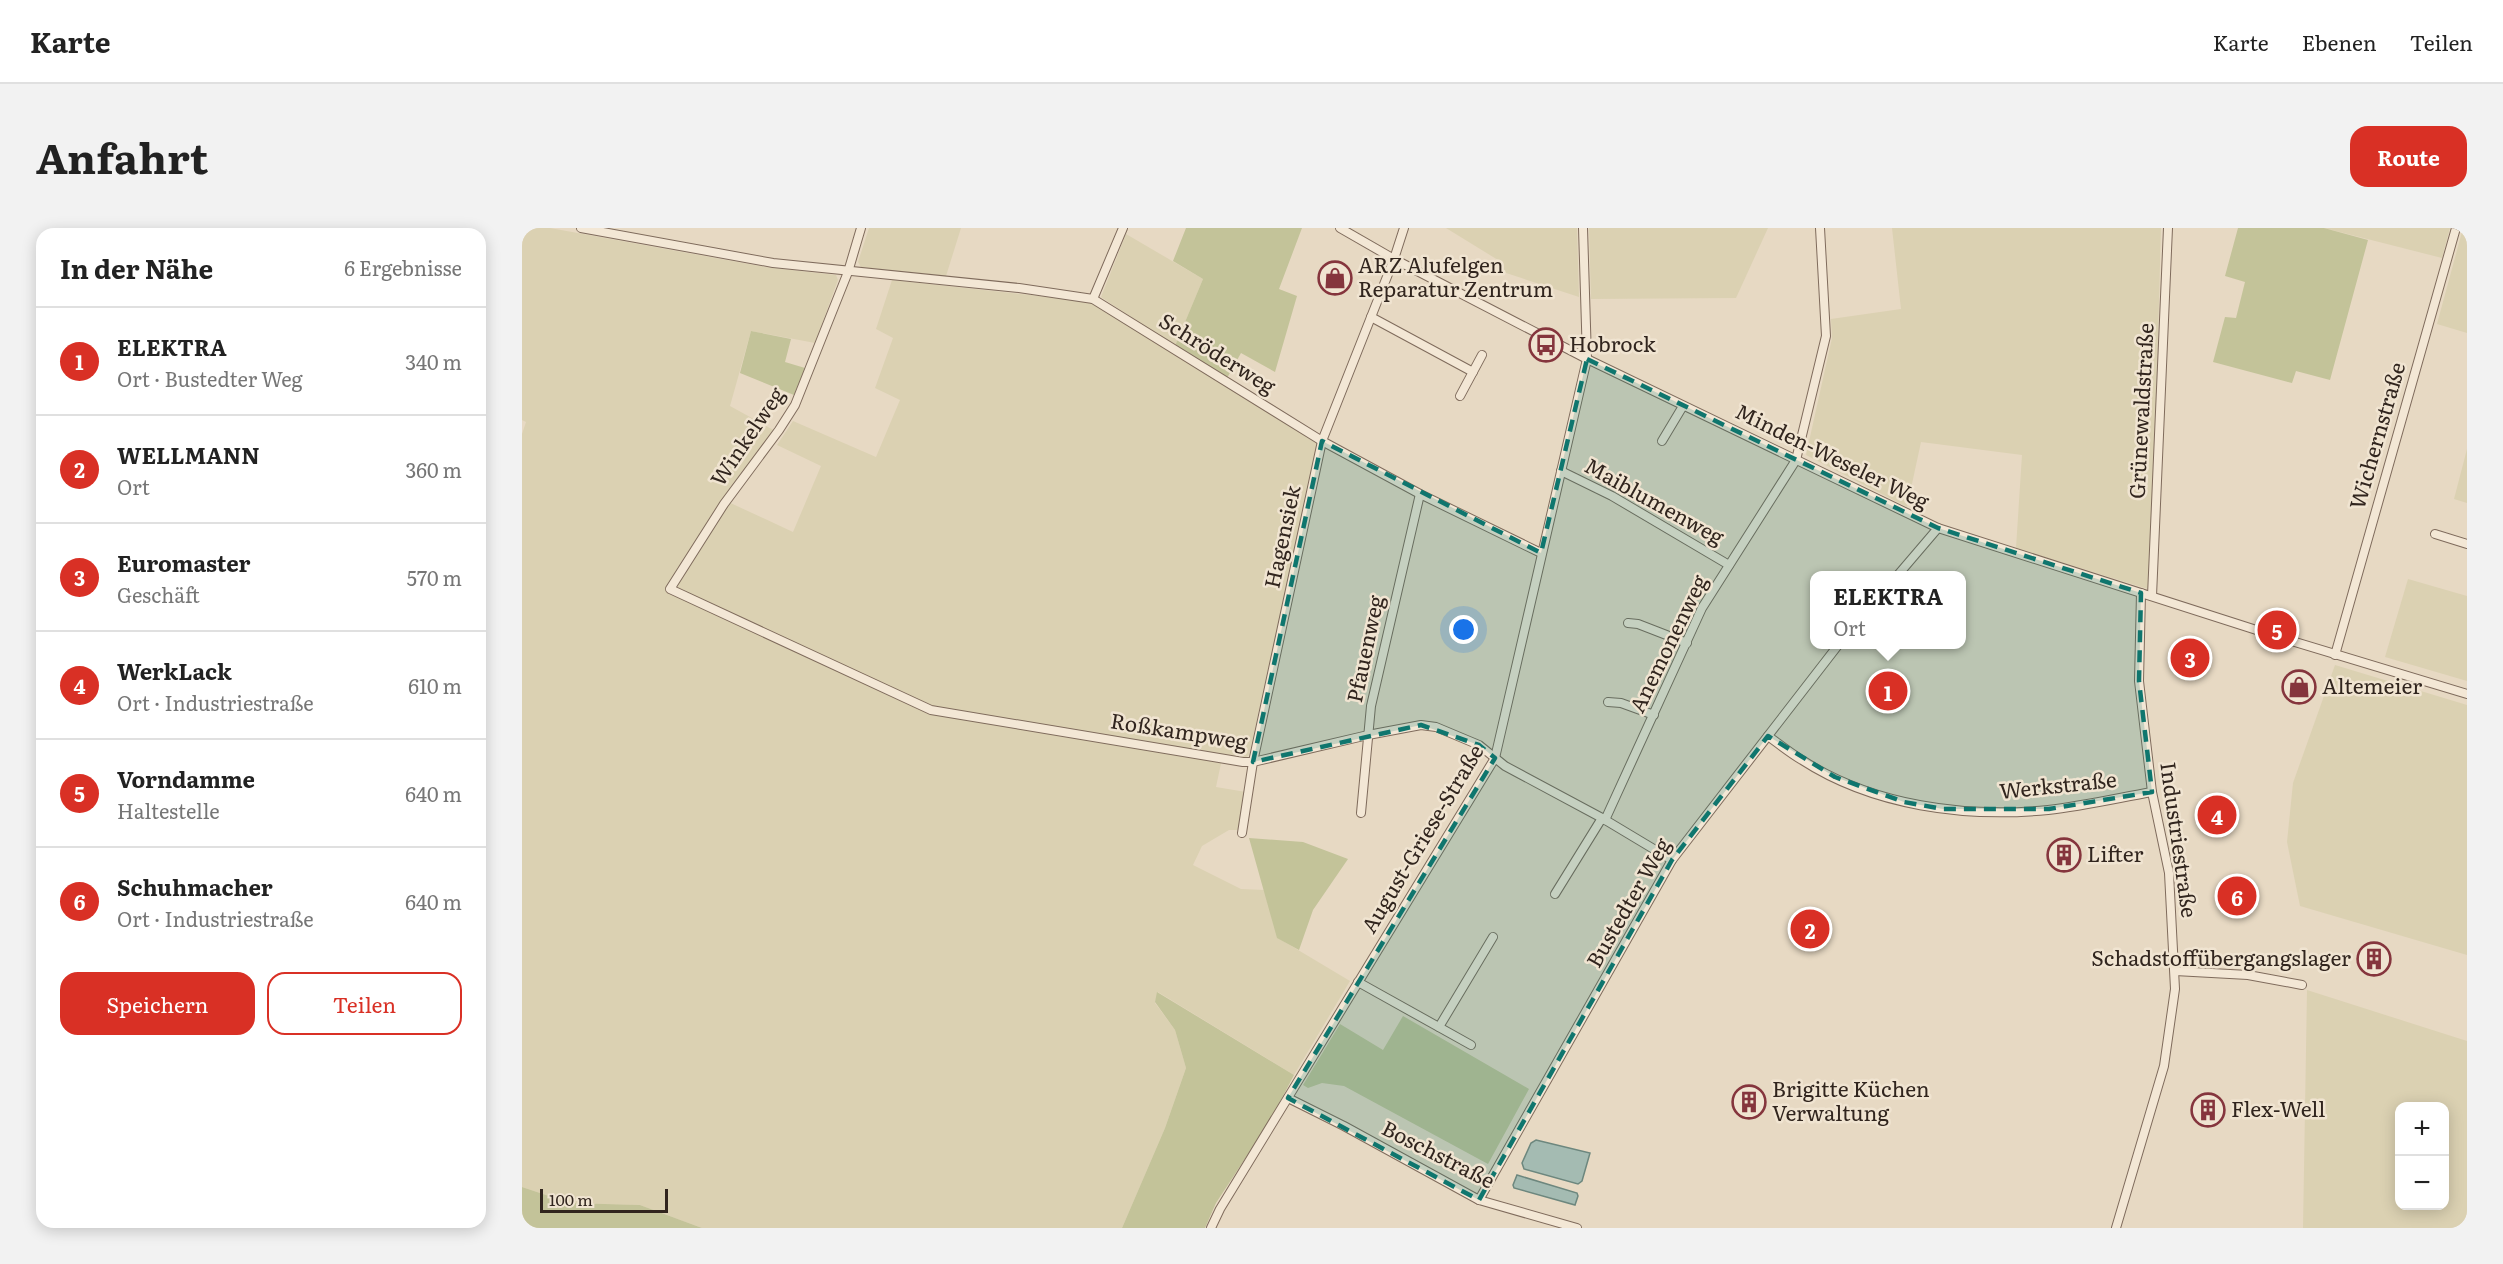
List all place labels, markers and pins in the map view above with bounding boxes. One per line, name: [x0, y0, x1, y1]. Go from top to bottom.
place label: ARZ Alufelgen Reparatur Zentrum: [1358, 248, 1553, 303]
shop icon: ARZ Alufelgen Reparatur Zentrum: [1317, 260, 1353, 296]
bus stop icon: Hobrock: [1528, 327, 1564, 363]
place label: Hobrock: [1569, 327, 1656, 358]
pin: 5: [2258, 608, 2296, 652]
pin: 3: [2170, 636, 2210, 680]
pin: 1: [1868, 668, 1908, 714]
shop icon: Altemeier: [2281, 669, 2317, 705]
place label: Altemeier: [2322, 669, 2422, 700]
pin: 4: [2198, 792, 2236, 838]
building icon: Lifter: [2046, 837, 2082, 873]
place label: Lifter: [2087, 837, 2144, 868]
pin: 6: [2218, 874, 2256, 918]
pin: 2: [1790, 906, 1830, 952]
place label: Schadstoffübergangslager: [2091, 941, 2351, 972]
building icon: Schadstoffübergangslager: [2356, 941, 2392, 977]
place label: Brigitte Küchen Verwaltung: [1772, 1072, 1930, 1127]
building icon: Brigitte Küchen Verwaltung: [1731, 1084, 1767, 1120]
building icon: Flex-Well: [2190, 1092, 2226, 1128]
place label: Flex-Well: [2231, 1092, 2325, 1123]

